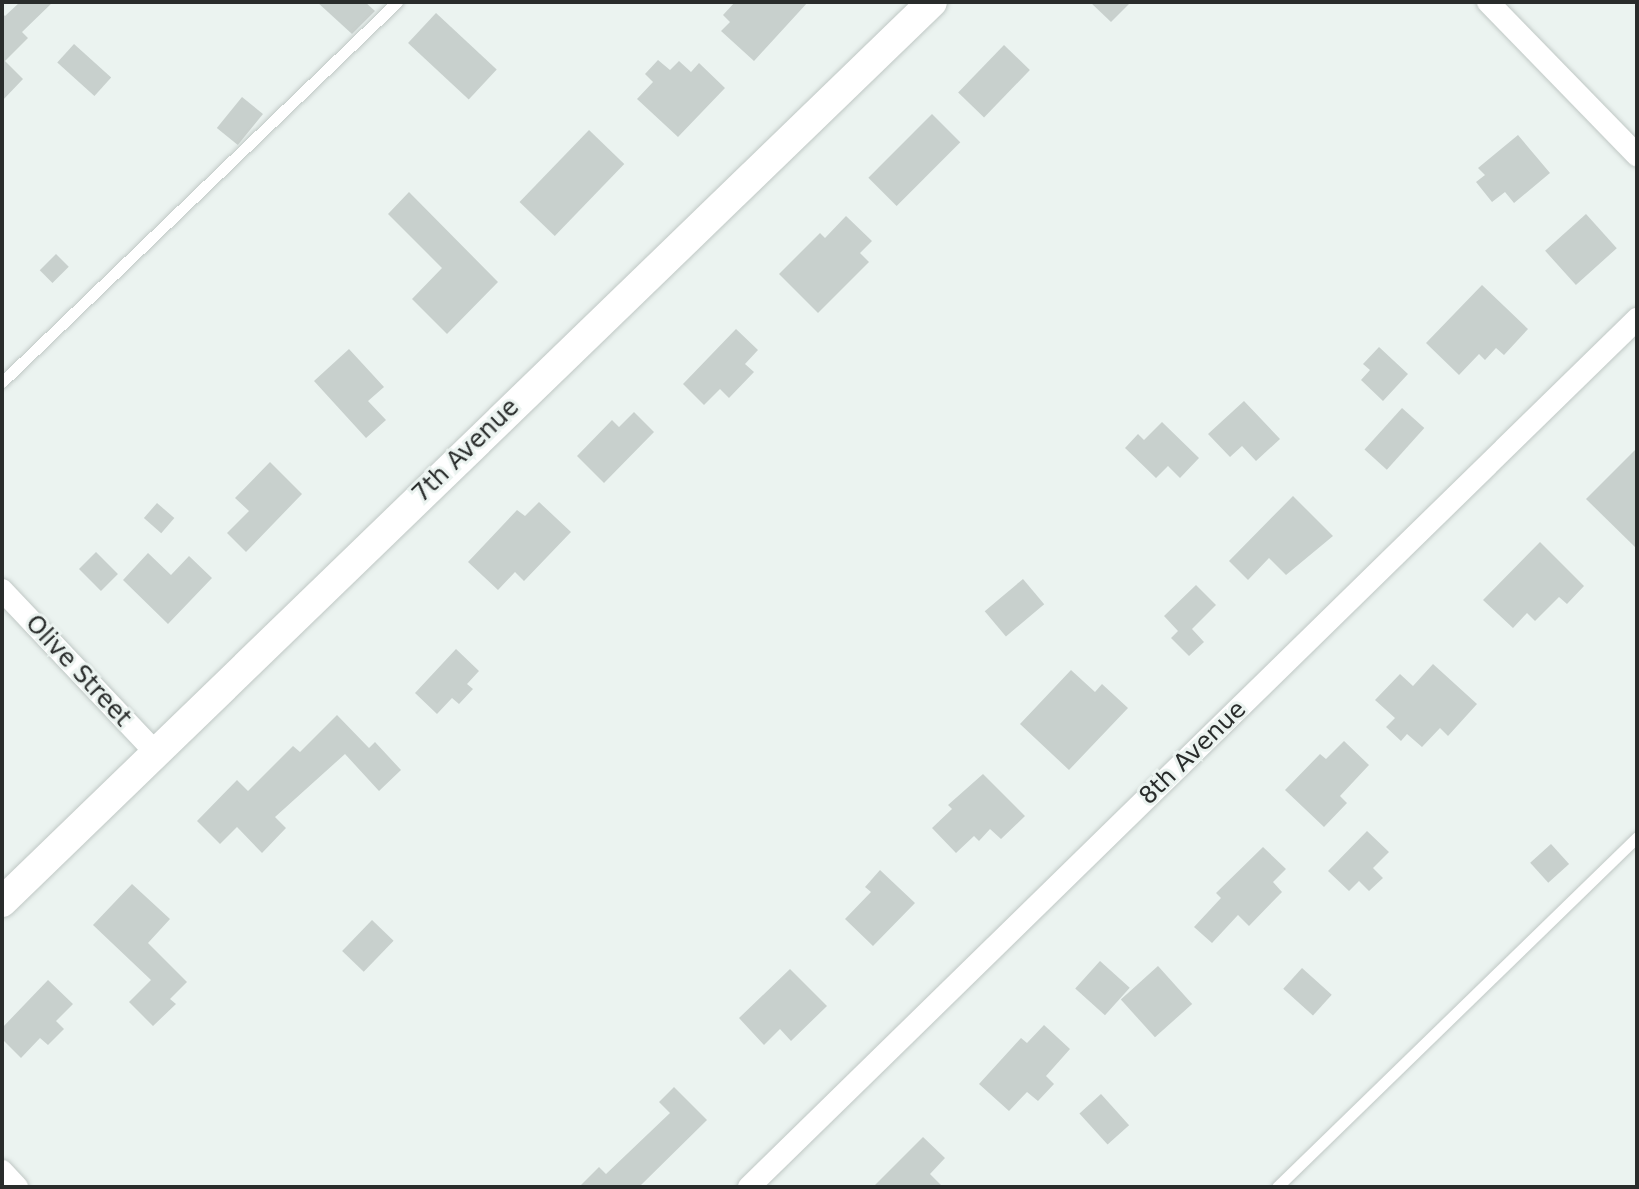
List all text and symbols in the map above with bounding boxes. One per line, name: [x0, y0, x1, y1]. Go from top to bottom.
street label: 7th Avenue: [407, 393, 525, 509]
street label: Olive Street: [19, 609, 137, 733]
street label: 8th Avenue: [1134, 695, 1252, 811]

